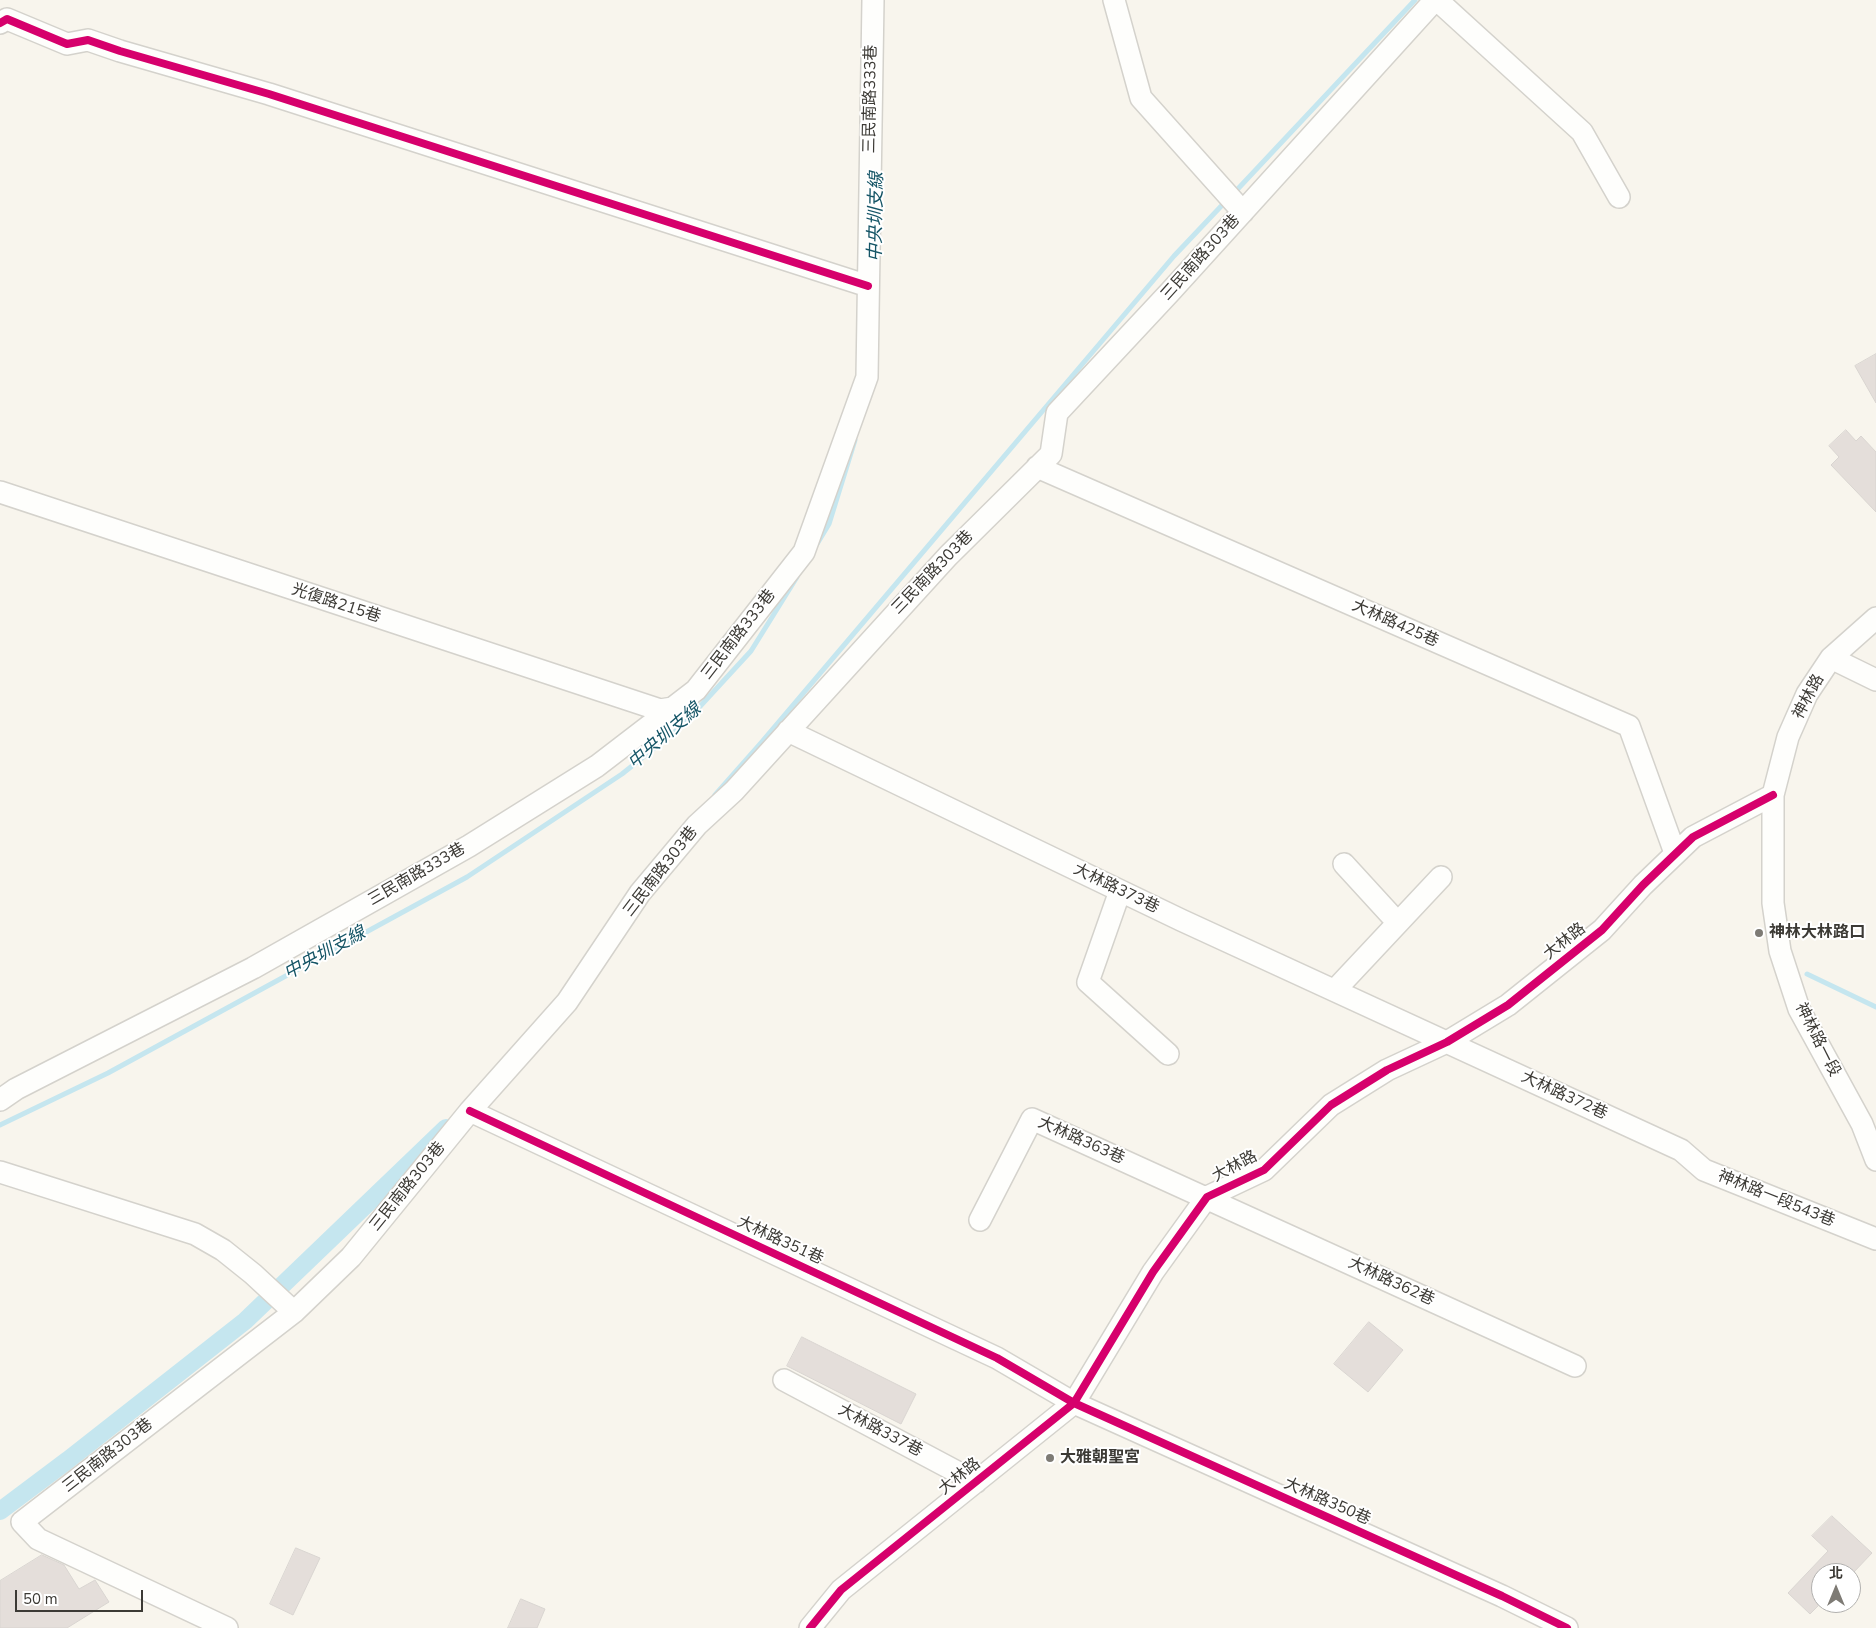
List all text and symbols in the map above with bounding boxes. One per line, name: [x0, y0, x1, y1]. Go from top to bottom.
street label: 三民南路333巷: [860, 44, 882, 154]
water label: 中央圳支線: [865, 172, 889, 262]
street label: 三民南路303巷: [1157, 211, 1245, 305]
street label: 三民南路303巷: [888, 527, 978, 619]
street label: 光復路215巷: [289, 581, 383, 627]
street label: 三民南路333巷: [698, 586, 780, 684]
street label: 大林路425巷: [1349, 596, 1441, 652]
street label: 神林路: [1789, 671, 1829, 723]
water label: 中央圳支線: [624, 699, 706, 775]
street label: 三民南路303巷: [620, 823, 702, 921]
street label: 三民南路333巷: [365, 839, 469, 911]
street label: 大林路373巷: [1070, 860, 1162, 918]
street label: 大林路: [1540, 920, 1590, 964]
water label: 中央圳支線: [280, 923, 370, 985]
place label: 神林大林路口: [1769, 923, 1865, 943]
marker: 神林大林路口: [1753, 927, 1765, 939]
street label: 神林路一段: [1790, 1000, 1844, 1080]
street label: 大林路372巷: [1518, 1068, 1610, 1124]
street label: 大林路363巷: [1035, 1113, 1127, 1169]
street label: 三民南路303巷: [366, 1139, 450, 1235]
street label: 大林路: [1209, 1147, 1261, 1187]
street label: 神林路一段543巷: [1715, 1167, 1837, 1231]
street label: 大林路351巷: [734, 1213, 826, 1269]
street label: 大林路362巷: [1345, 1254, 1437, 1310]
street label: 大林路337巷: [835, 1401, 925, 1461]
street label: 三民南路303巷: [59, 1415, 157, 1497]
place label: 大雅朝聖宮: [1060, 1448, 1140, 1468]
marker: 大雅朝聖宮: [1044, 1452, 1056, 1464]
street label: 大林路: [935, 1454, 985, 1500]
street label: 大林路350巷: [1281, 1474, 1373, 1530]
north arrow: [1811, 1563, 1861, 1613]
text: 北: [1829, 1564, 1843, 1583]
scale bar: [18, 1580, 145, 1612]
text: 50 m: [23, 1589, 58, 1609]

